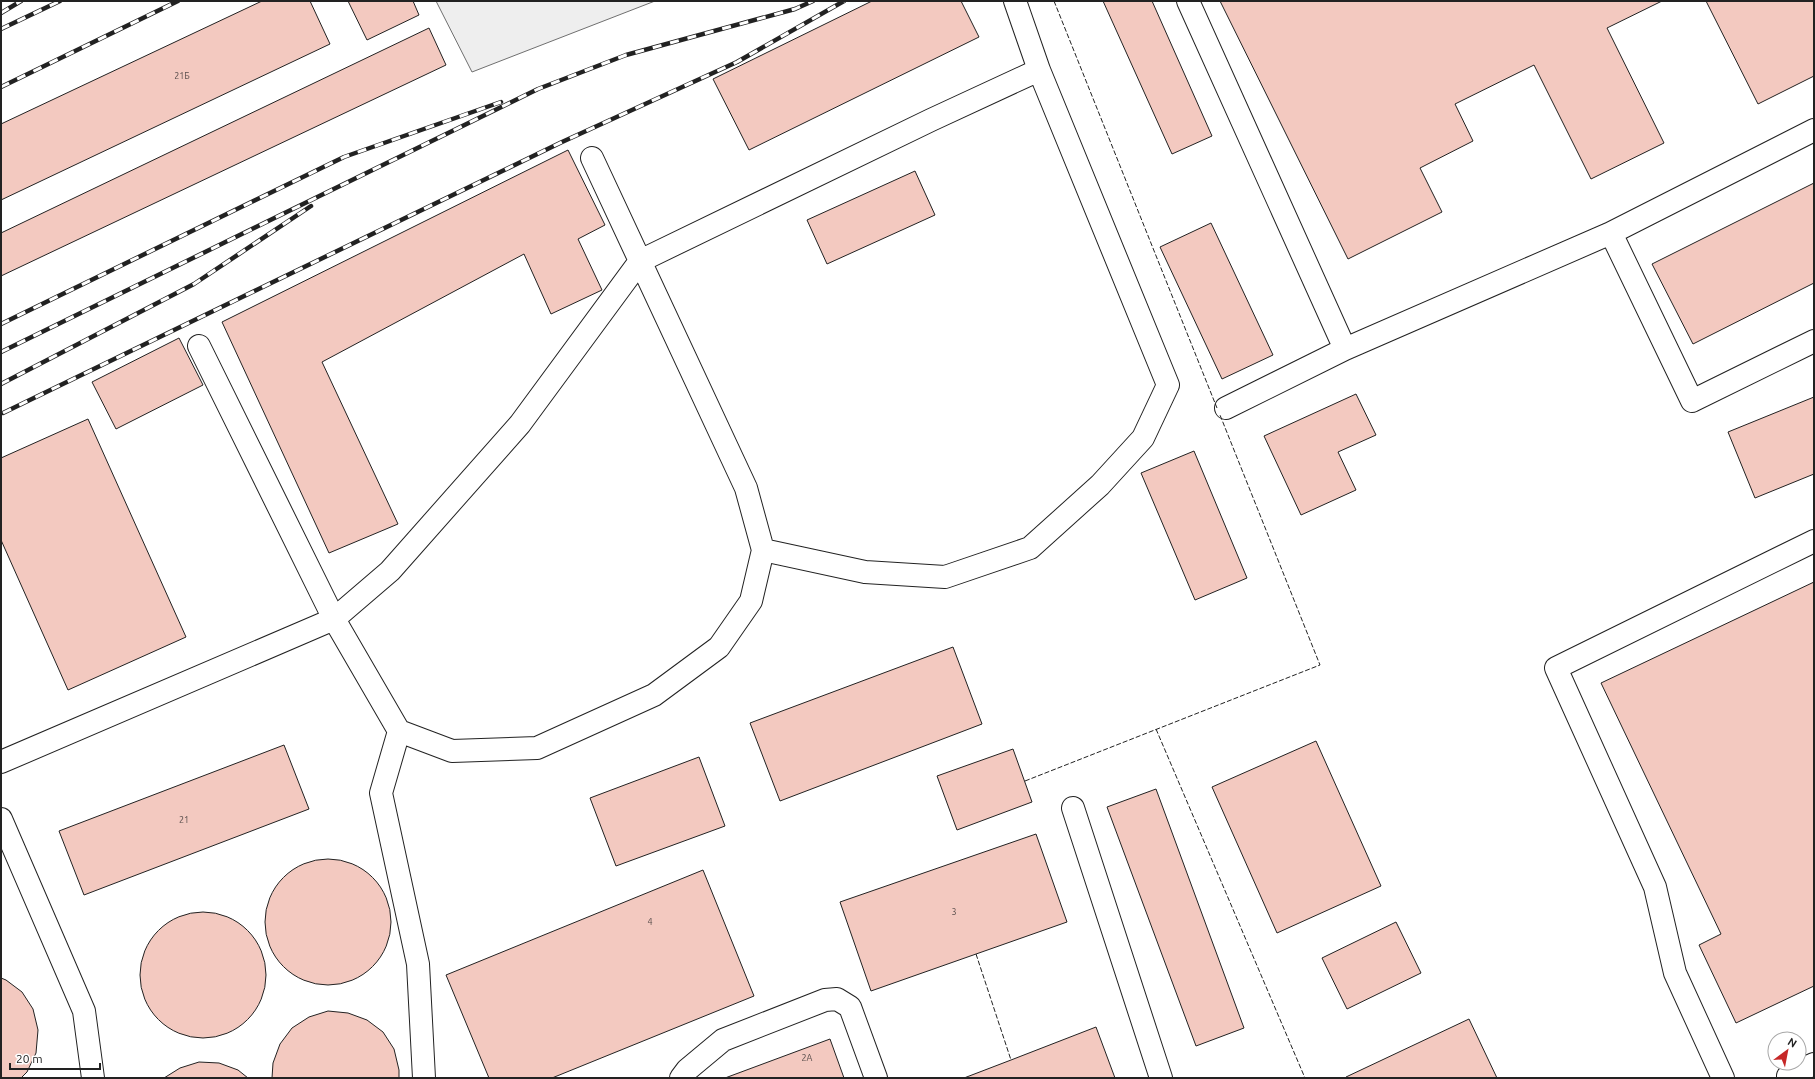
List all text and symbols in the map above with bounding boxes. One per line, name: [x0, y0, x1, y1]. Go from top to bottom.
house number: 21Б: [174, 71, 190, 81]
house number: 21: [179, 815, 189, 825]
house number: 3: [951, 907, 957, 917]
house number: 4: [647, 917, 653, 927]
north arrow: [1767, 1031, 1807, 1071]
text: N: [1786, 1035, 1799, 1050]
scale bar: [10, 1045, 100, 1071]
text: 20 m: [16, 1052, 43, 1065]
house number: 2А: [802, 1053, 813, 1063]

